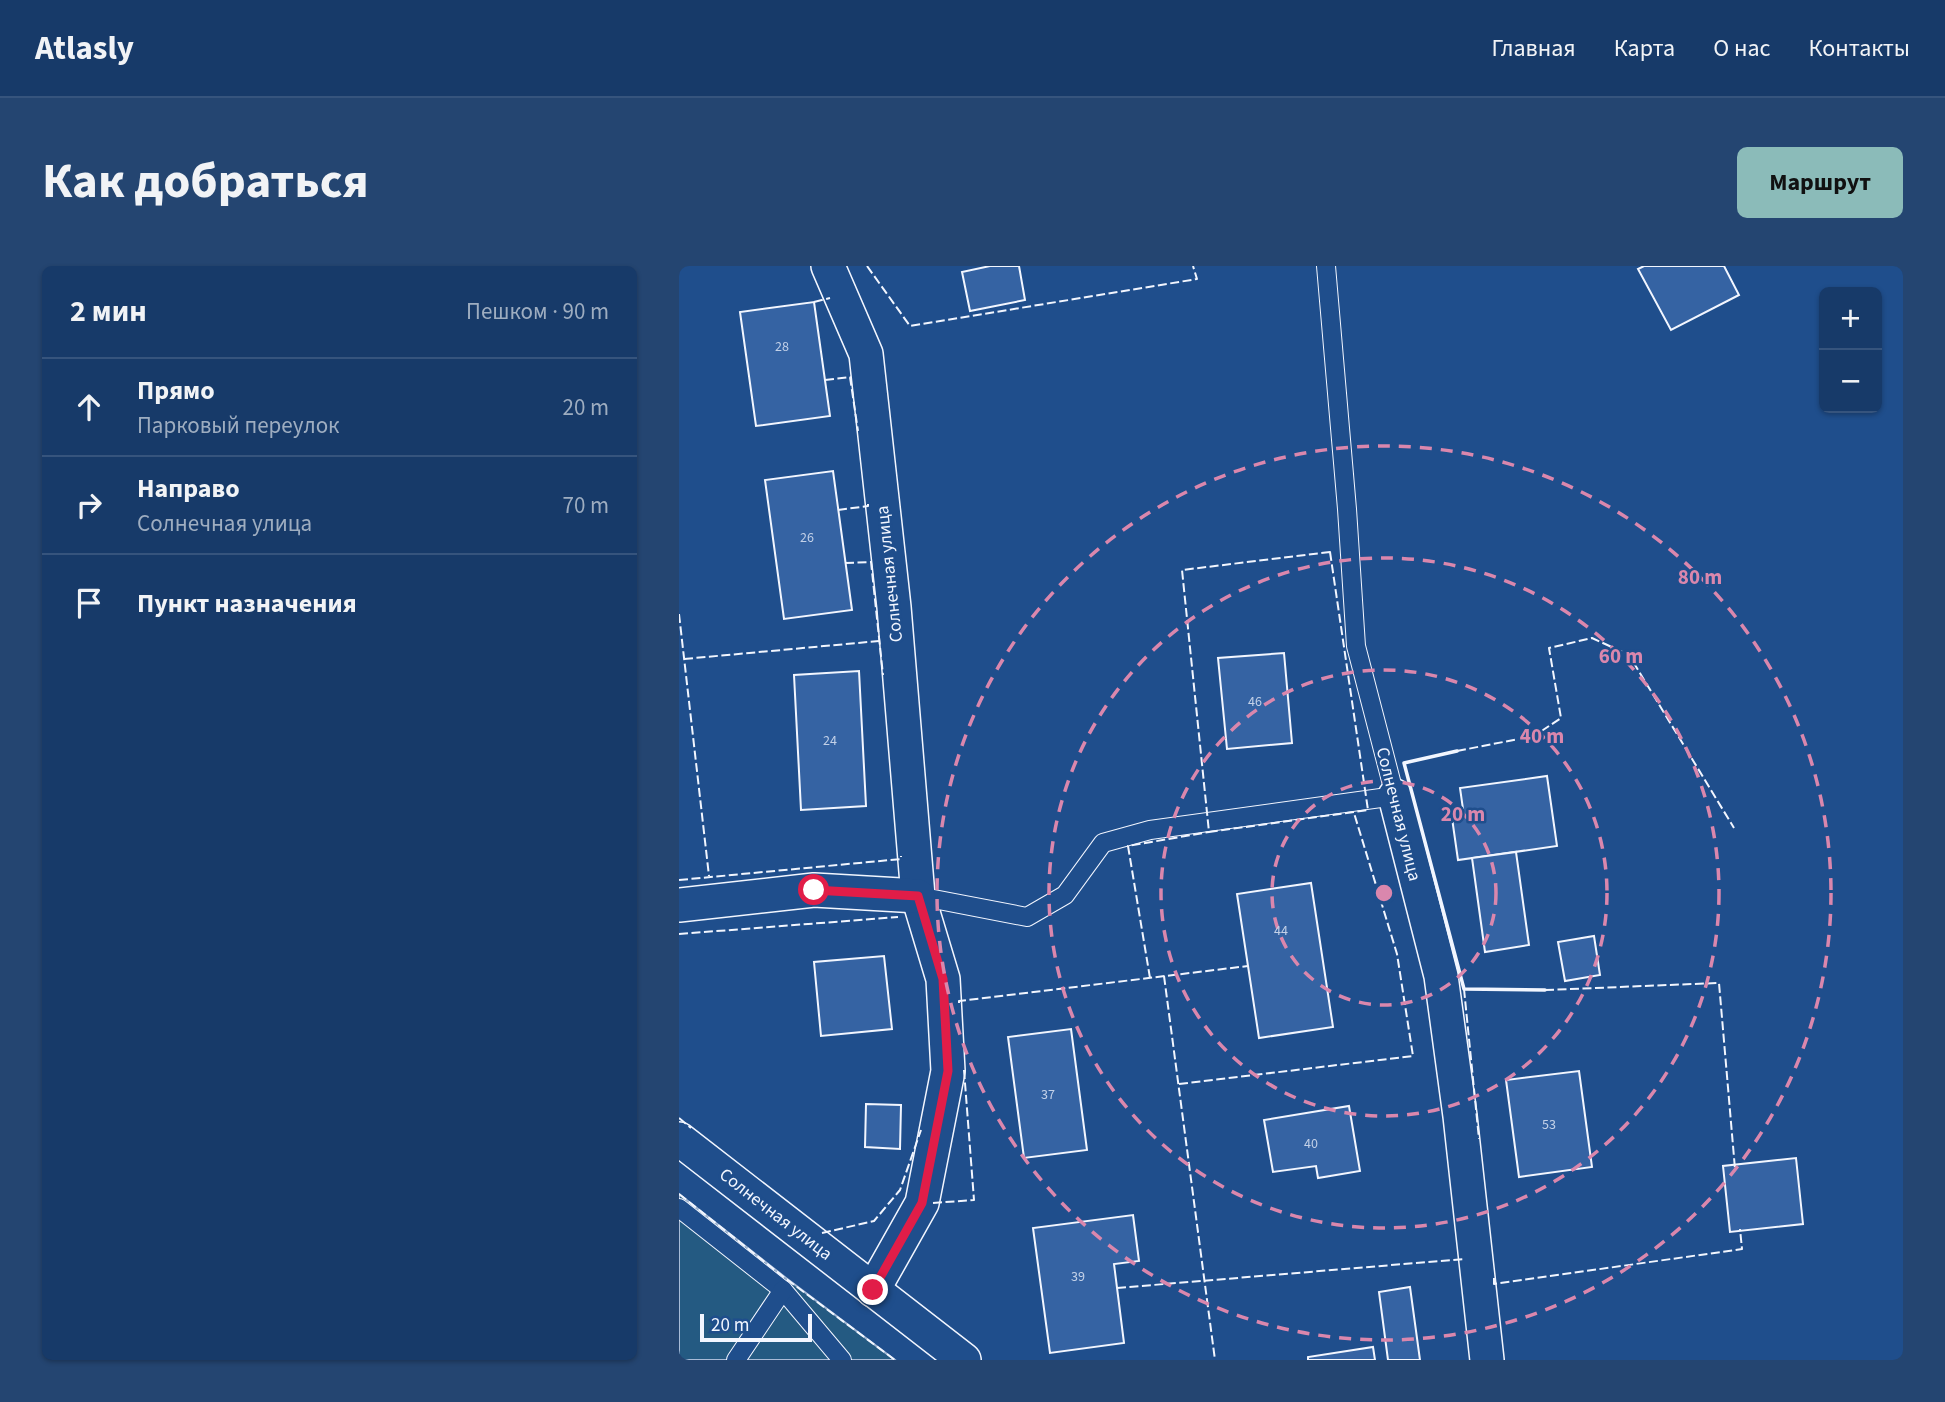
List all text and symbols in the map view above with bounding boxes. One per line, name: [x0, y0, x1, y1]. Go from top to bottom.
text: Atlasly: [35, 25, 134, 72]
text: Главная: [1491, 31, 1576, 66]
text: Карта: [1614, 31, 1675, 66]
text: О нас: [1713, 31, 1770, 66]
text: Контакты: [1808, 31, 1910, 66]
text: Как добраться: [42, 147, 369, 217]
button: Маршрут: [1737, 147, 1903, 218]
map controls: [1819, 287, 1882, 413]
button: +: [1819, 287, 1882, 350]
text: 2 мин: [70, 290, 147, 333]
text: Пешком · 90 m: [466, 295, 609, 328]
house number: 28: [775, 337, 789, 357]
button: −: [1819, 350, 1882, 413]
text: Прямо: [137, 372, 215, 409]
icon: ahead: [70, 388, 108, 426]
text: 20 m: [562, 391, 609, 424]
text: Парковый переулок: [137, 409, 339, 442]
text: Направо: [137, 470, 240, 507]
icon: right: [70, 486, 108, 524]
text: 70 m: [562, 489, 609, 522]
street label: Солнечная улица: [870, 504, 909, 643]
text: Солнечная улица: [137, 507, 312, 540]
house number: 26: [800, 528, 814, 548]
text: 80 m: [1678, 562, 1722, 592]
icon: arrive: [70, 584, 108, 622]
text: Пункт назначения: [137, 585, 357, 622]
text: 60 m: [1599, 641, 1643, 671]
house number: 46: [1248, 692, 1262, 712]
text: 40 m: [1520, 721, 1564, 751]
house number: 24: [823, 731, 837, 751]
street label: Солнечная улица: [1370, 745, 1427, 884]
text: 20 m: [1441, 799, 1485, 829]
route start: [798, 874, 829, 905]
centre of rings: [1372, 881, 1396, 905]
house number: 44: [1274, 921, 1288, 941]
house number: 37: [1041, 1085, 1055, 1105]
house number: 53: [1542, 1115, 1556, 1135]
house number: 40: [1304, 1134, 1318, 1154]
street label: Солнечная улица: [714, 1162, 837, 1266]
house number: 39: [1071, 1267, 1085, 1287]
route end: [857, 1274, 888, 1305]
scale bar: [700, 1311, 812, 1343]
text: 20 m: [711, 1312, 749, 1339]

